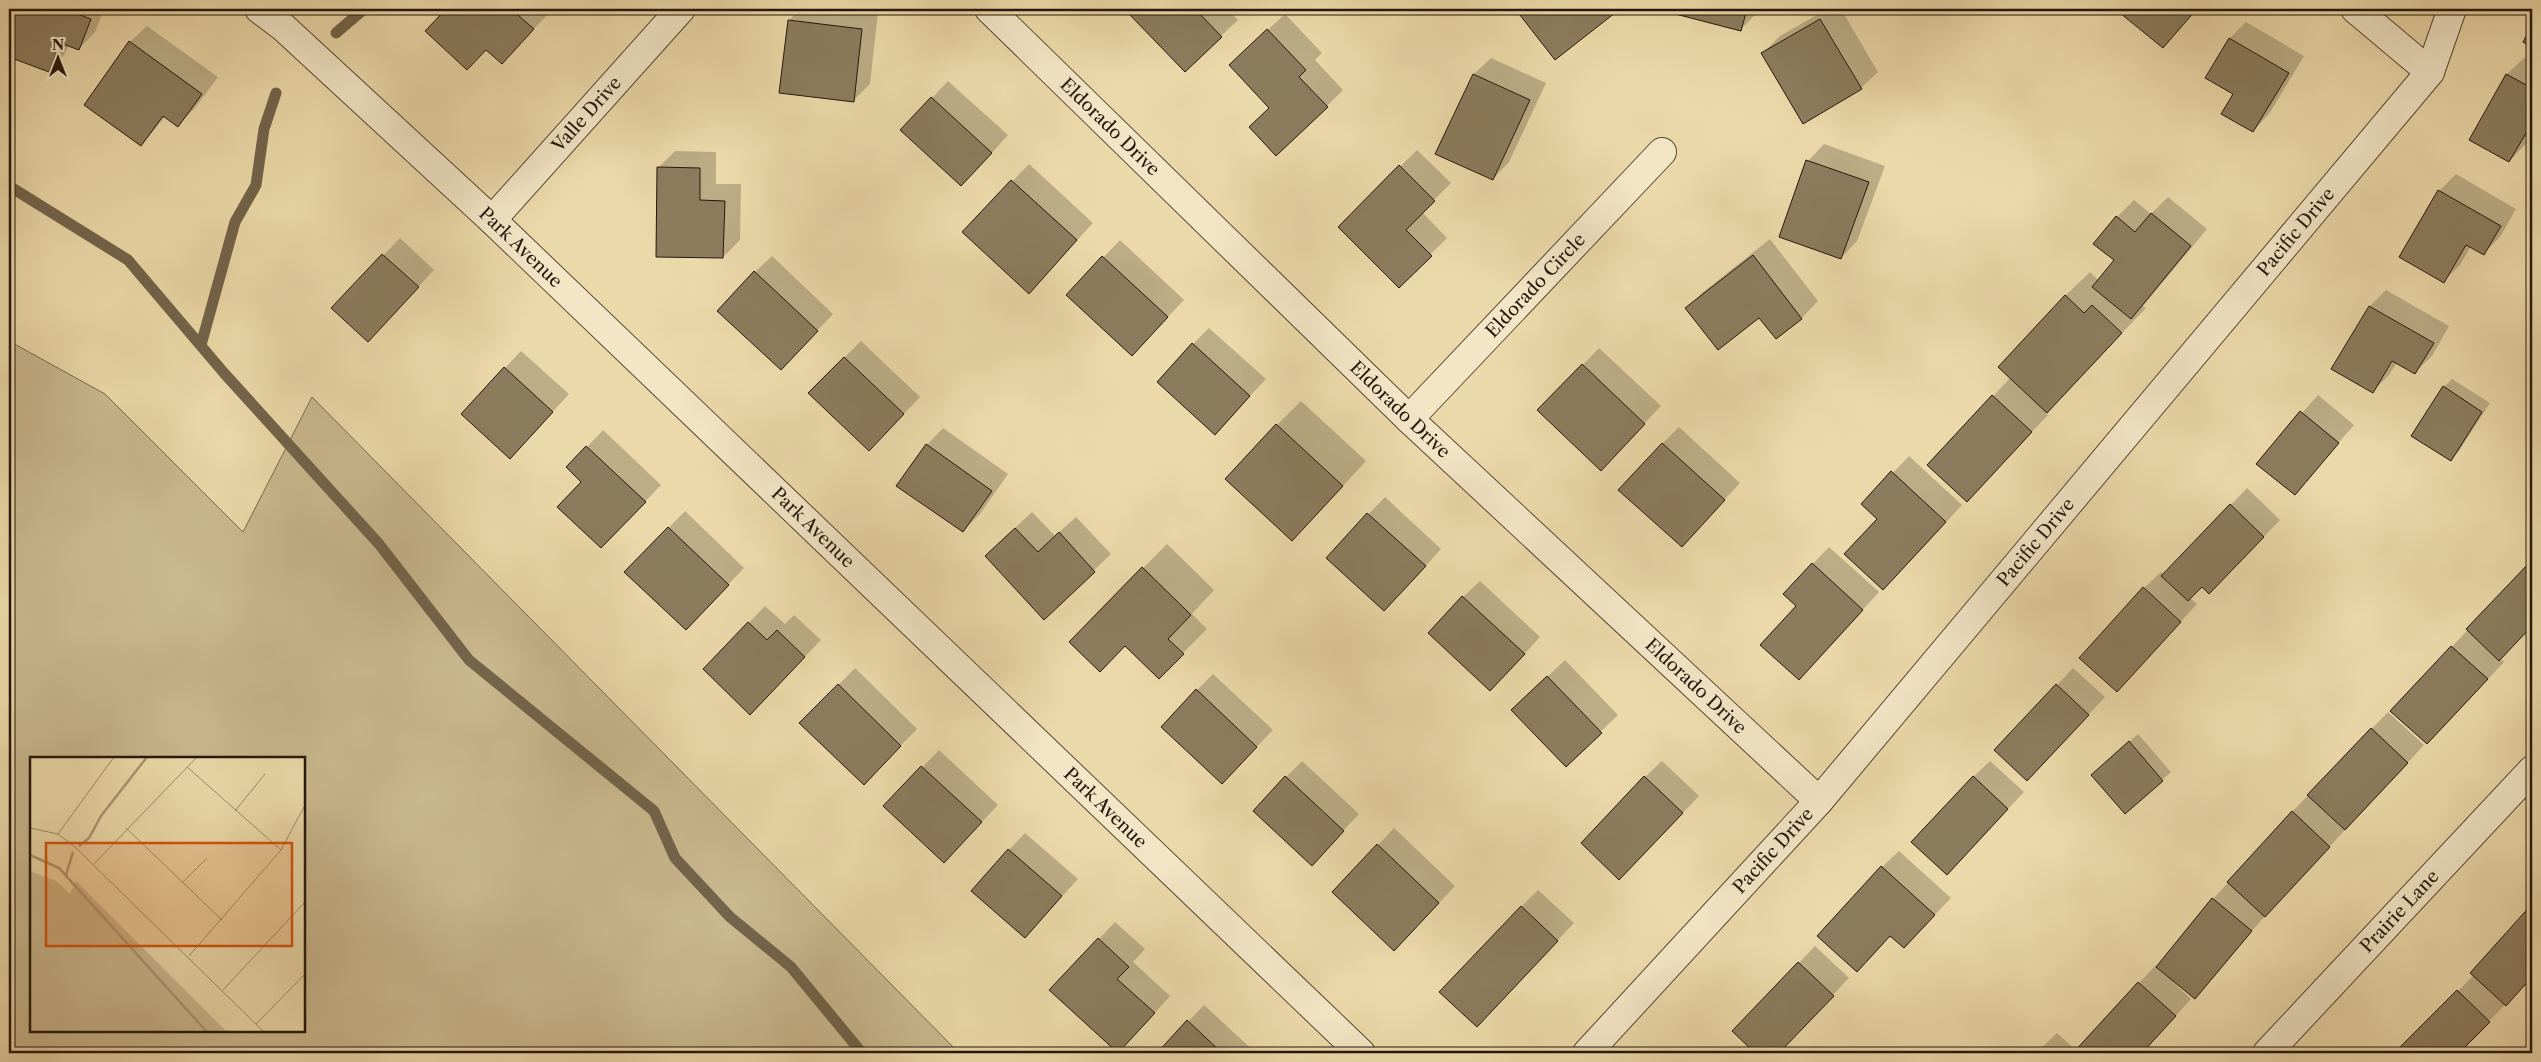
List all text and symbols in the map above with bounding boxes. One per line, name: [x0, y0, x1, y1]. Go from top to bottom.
north arrow: [32, 32, 82, 82]
text: N: [52, 36, 64, 54]
street label: Valle Drive: [547, 72, 626, 157]
street label: Eldorado Drive: [1056, 74, 1164, 180]
street label: Pacific Drive: [2253, 183, 2339, 281]
street label: Park Avenue: [474, 202, 567, 292]
street label: Eldorado Circle: [1481, 229, 1590, 342]
street label: Eldorado Drive: [1345, 357, 1455, 463]
street label: Park Avenue: [767, 483, 859, 573]
street label: Pacific Drive: [1992, 494, 2079, 591]
street label: Eldorado Drive: [1641, 634, 1751, 739]
inset map: [30, 757, 305, 1032]
street label: Park Avenue: [1059, 763, 1151, 853]
street label: Pacific Drive: [1728, 803, 1818, 898]
street label: Prairie Lane: [2356, 866, 2444, 957]

